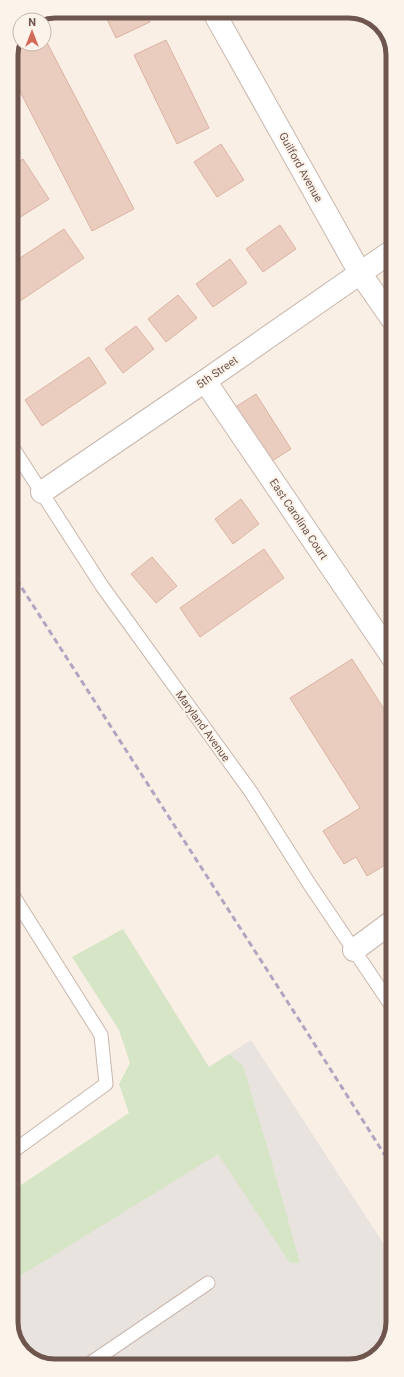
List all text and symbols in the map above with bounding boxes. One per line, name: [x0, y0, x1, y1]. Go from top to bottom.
north arrow: [12, 12, 52, 52]
text: N: [28, 16, 36, 29]
street label: Guilford Avenue: [276, 130, 325, 204]
street label: 5th Street: [194, 353, 241, 391]
street label: East Carolina Court: [267, 476, 331, 562]
street label: Maryland Avenue: [173, 688, 233, 764]

